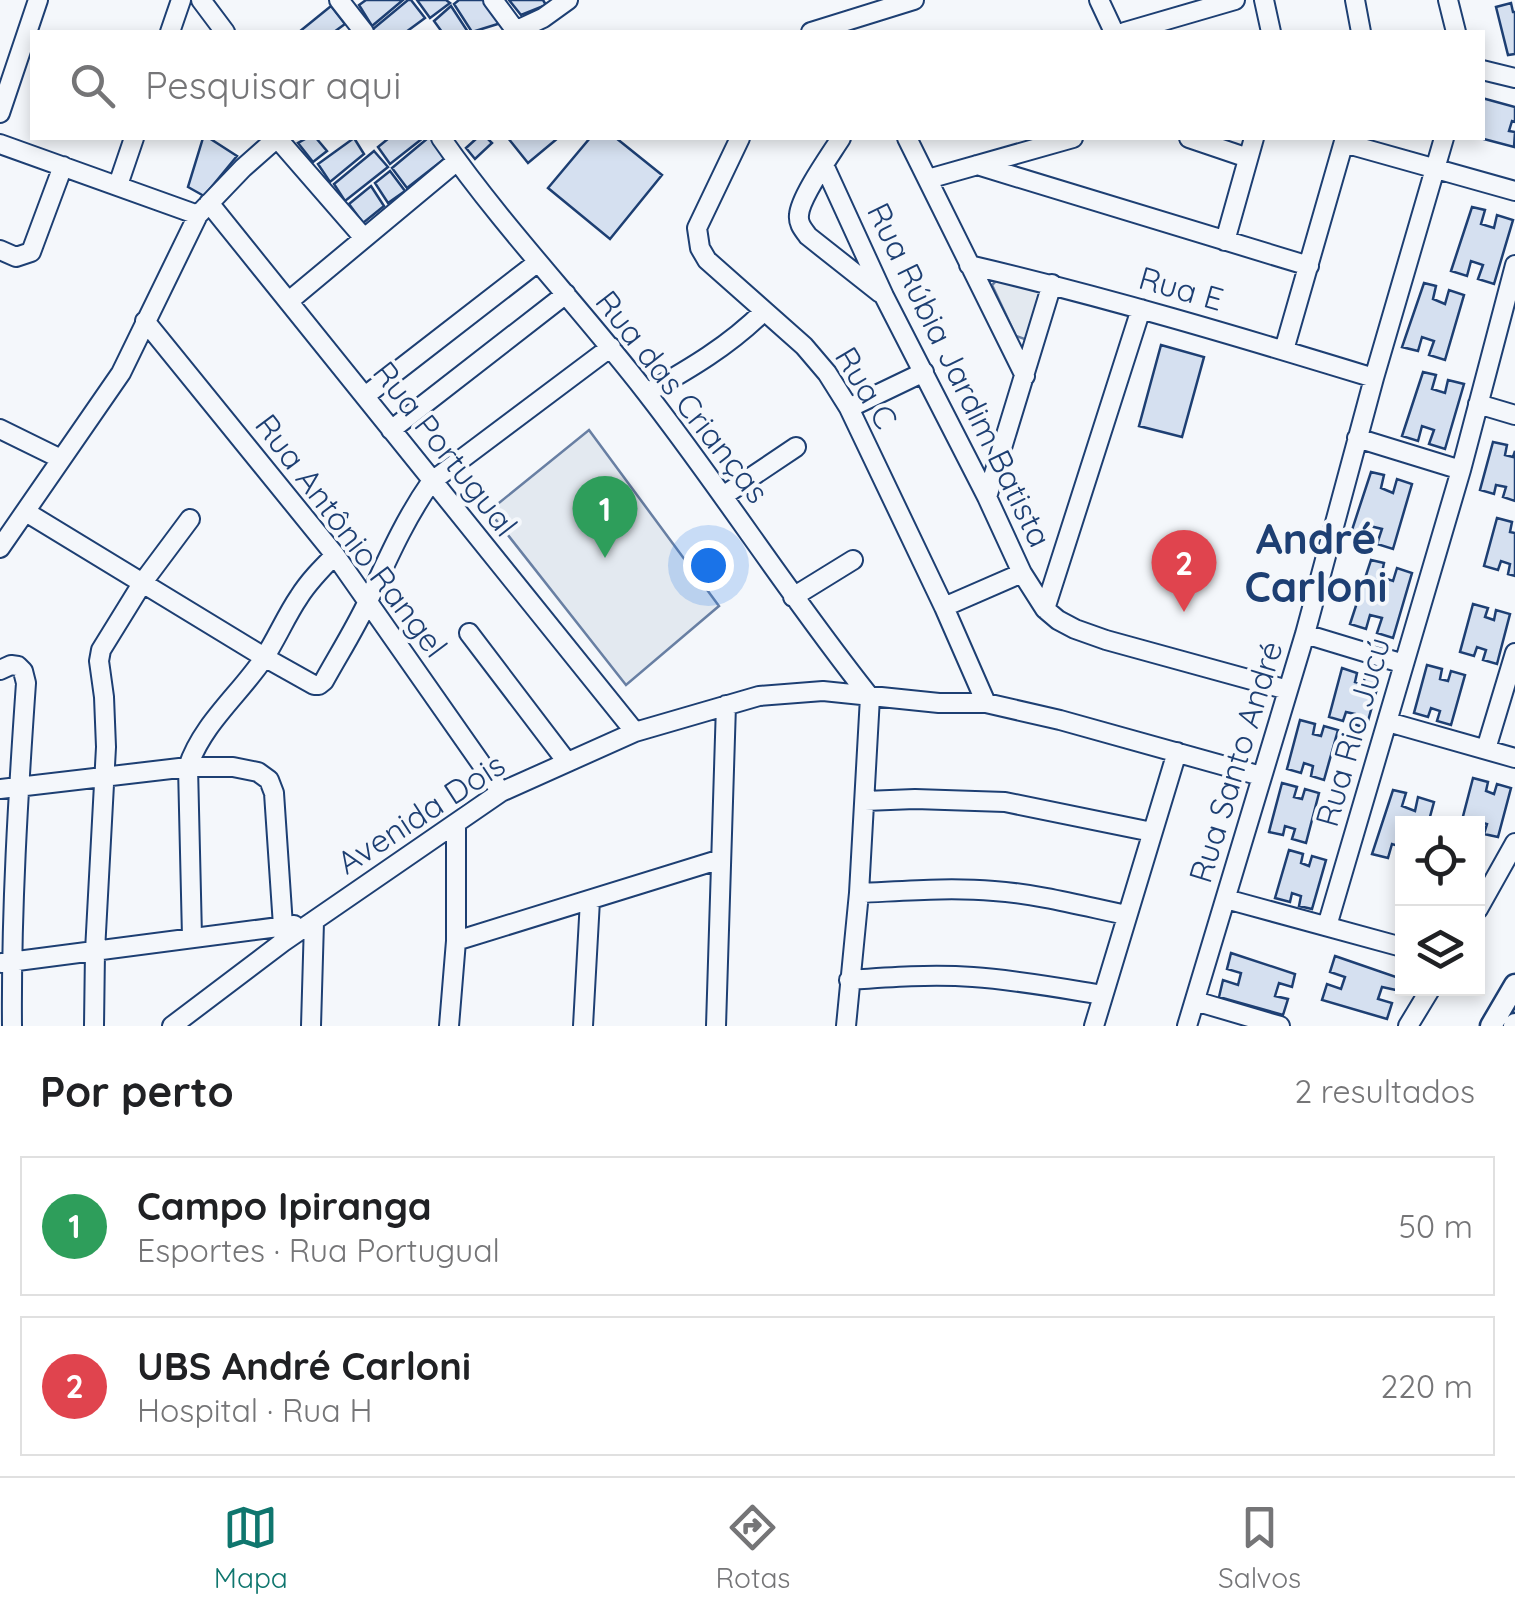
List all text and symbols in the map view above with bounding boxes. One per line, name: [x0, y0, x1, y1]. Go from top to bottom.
search box: [30, 30, 1485, 140]
icon: search: [65, 58, 120, 113]
text: Pesquisar aqui: [145, 61, 401, 109]
street label: Rua Rúbia Jardim Batista: [859, 196, 1061, 553]
street label: Rua E: [1135, 257, 1228, 319]
street label: Rua das Crianças: [587, 282, 778, 511]
street label: Rua C: [827, 339, 907, 436]
street label: Rua Portugual: [365, 353, 527, 544]
street label: Rua Antônio Rangel: [247, 406, 456, 665]
pin: 1: [572, 476, 638, 558]
district label: André Carloni: [1244, 512, 1388, 613]
pin: 2: [1152, 530, 1216, 612]
your location: [683, 540, 734, 591]
street label: Rua Rio Jucú: [1306, 632, 1398, 831]
street label: Rua Santo André: [1179, 636, 1291, 887]
street label: Avenida Dois: [329, 744, 512, 882]
map controls: [1395, 816, 1485, 996]
button: locate: [1395, 816, 1485, 906]
button: layers: [1395, 906, 1485, 996]
text: Por perto: [40, 1065, 234, 1118]
text: 2 resultados: [1294, 1071, 1475, 1111]
text: Campo Ipiranga: [137, 1182, 432, 1230]
text: 1: [68, 1206, 81, 1246]
text: 50 m: [1399, 1206, 1473, 1246]
text: Esportes · Rua Portugual: [137, 1230, 500, 1270]
text: UBS André Carloni: [137, 1342, 471, 1390]
text: 2: [65, 1366, 84, 1406]
text: 220 m: [1381, 1366, 1473, 1406]
text: Hospital · Rua H: [137, 1390, 372, 1430]
tab: Mapa: [214, 1500, 288, 1595]
tab: Rotas: [715, 1500, 791, 1595]
tab: Salvos: [1218, 1500, 1301, 1595]

